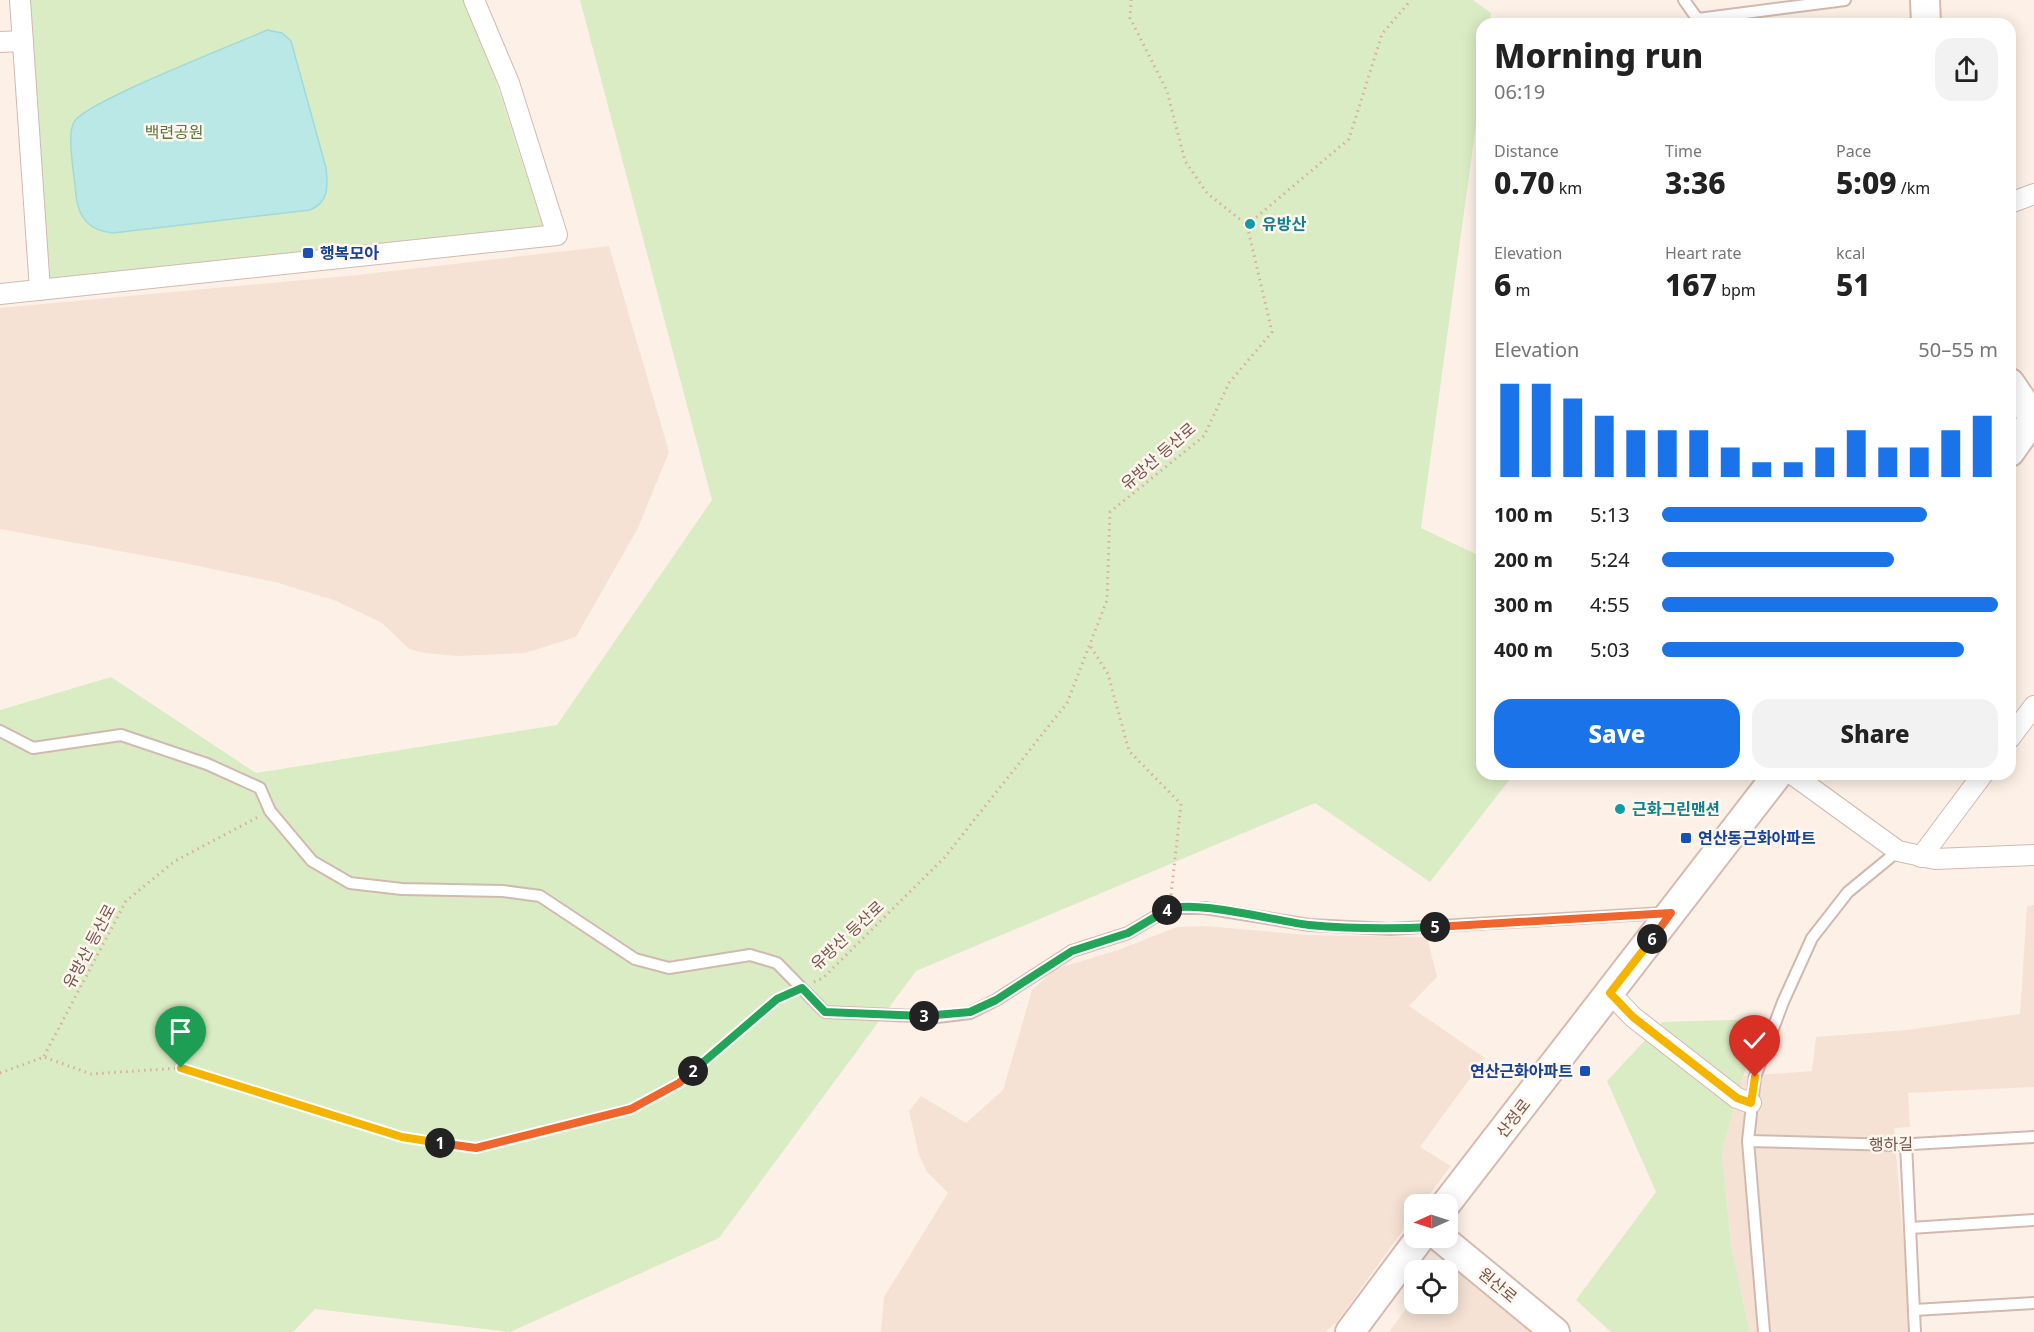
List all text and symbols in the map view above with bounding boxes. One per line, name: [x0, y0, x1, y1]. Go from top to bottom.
text: Morning run: [1494, 33, 1703, 78]
button: share: [1935, 38, 1998, 101]
text: 06:19: [1494, 78, 1545, 105]
park label: 백련공원: [145, 121, 203, 143]
text: Distance: [1494, 140, 1559, 162]
text: Time: [1665, 140, 1702, 162]
text: Pace: [1836, 140, 1871, 162]
text: 0.70: [1494, 162, 1555, 203]
text: 3:36: [1665, 162, 1726, 203]
text: 5:09: [1836, 162, 1897, 203]
text: km: [1555, 177, 1582, 199]
text: /km: [1897, 177, 1930, 199]
place label: 유방산: [1262, 213, 1306, 235]
marker: 유방산: [1243, 217, 1257, 231]
place label: 행복모아: [320, 242, 379, 264]
text: Elevation: [1494, 242, 1562, 264]
text: Heart rate: [1665, 242, 1741, 264]
text: kcal: [1836, 242, 1865, 264]
marker: 행복모아: [301, 246, 315, 260]
text: 6: [1494, 264, 1511, 305]
text: 167: [1665, 264, 1717, 305]
text: 51: [1836, 264, 1871, 305]
text: m: [1511, 279, 1530, 301]
text: bpm: [1717, 279, 1756, 301]
text: Elevation: [1494, 336, 1579, 363]
text: 50–55 m: [1918, 336, 1998, 363]
street label: 유방산 등산로: [1116, 417, 1200, 495]
text: 100 m: [1494, 501, 1553, 528]
text: 5:13: [1590, 501, 1630, 528]
text: 200 m: [1494, 546, 1553, 573]
text: 5:24: [1590, 546, 1630, 573]
text: 300 m: [1494, 591, 1553, 618]
text: 4:55: [1590, 591, 1630, 618]
text: 400 m: [1494, 636, 1553, 663]
text: 5:03: [1590, 636, 1630, 663]
button: Save: [1494, 699, 1740, 768]
button: Share: [1752, 699, 1998, 768]
place label: 근화그린맨션: [1632, 798, 1720, 820]
marker: 근화그린맨션: [1613, 802, 1627, 816]
place label: 연산동근화아파트: [1698, 827, 1816, 849]
marker: 연산동근화아파트: [1679, 831, 1693, 845]
street label: 유방산 등산로: [806, 895, 889, 975]
pin: 4: [1152, 895, 1182, 925]
text: 4: [1162, 899, 1172, 921]
street label: 유방산 등산로: [58, 900, 121, 992]
pin: 5: [1420, 912, 1450, 942]
text: 5: [1430, 916, 1440, 938]
pin: 6: [1637, 924, 1667, 954]
text: 6: [1647, 928, 1657, 950]
pin: 3: [909, 1001, 939, 1031]
text: 3: [919, 1005, 929, 1027]
pin: [155, 1006, 206, 1068]
icon: arrive: [164, 1015, 197, 1048]
pin: [1729, 1015, 1780, 1077]
icon: check: [1738, 1024, 1771, 1057]
pin: 2: [678, 1056, 708, 1086]
text: 2: [688, 1060, 698, 1082]
place label: 연산근화아파트: [1470, 1060, 1573, 1082]
marker: 연산근화아파트: [1578, 1064, 1592, 1078]
street label: 산정로: [1491, 1094, 1535, 1142]
pin: 1: [425, 1128, 455, 1158]
text: 1: [435, 1132, 445, 1154]
street label: 행하길: [1869, 1133, 1913, 1155]
north arrow: [1404, 1194, 1458, 1248]
map controls: [1404, 1194, 1458, 1314]
button: locate: [1404, 1260, 1458, 1314]
street label: 원산로: [1474, 1262, 1522, 1308]

